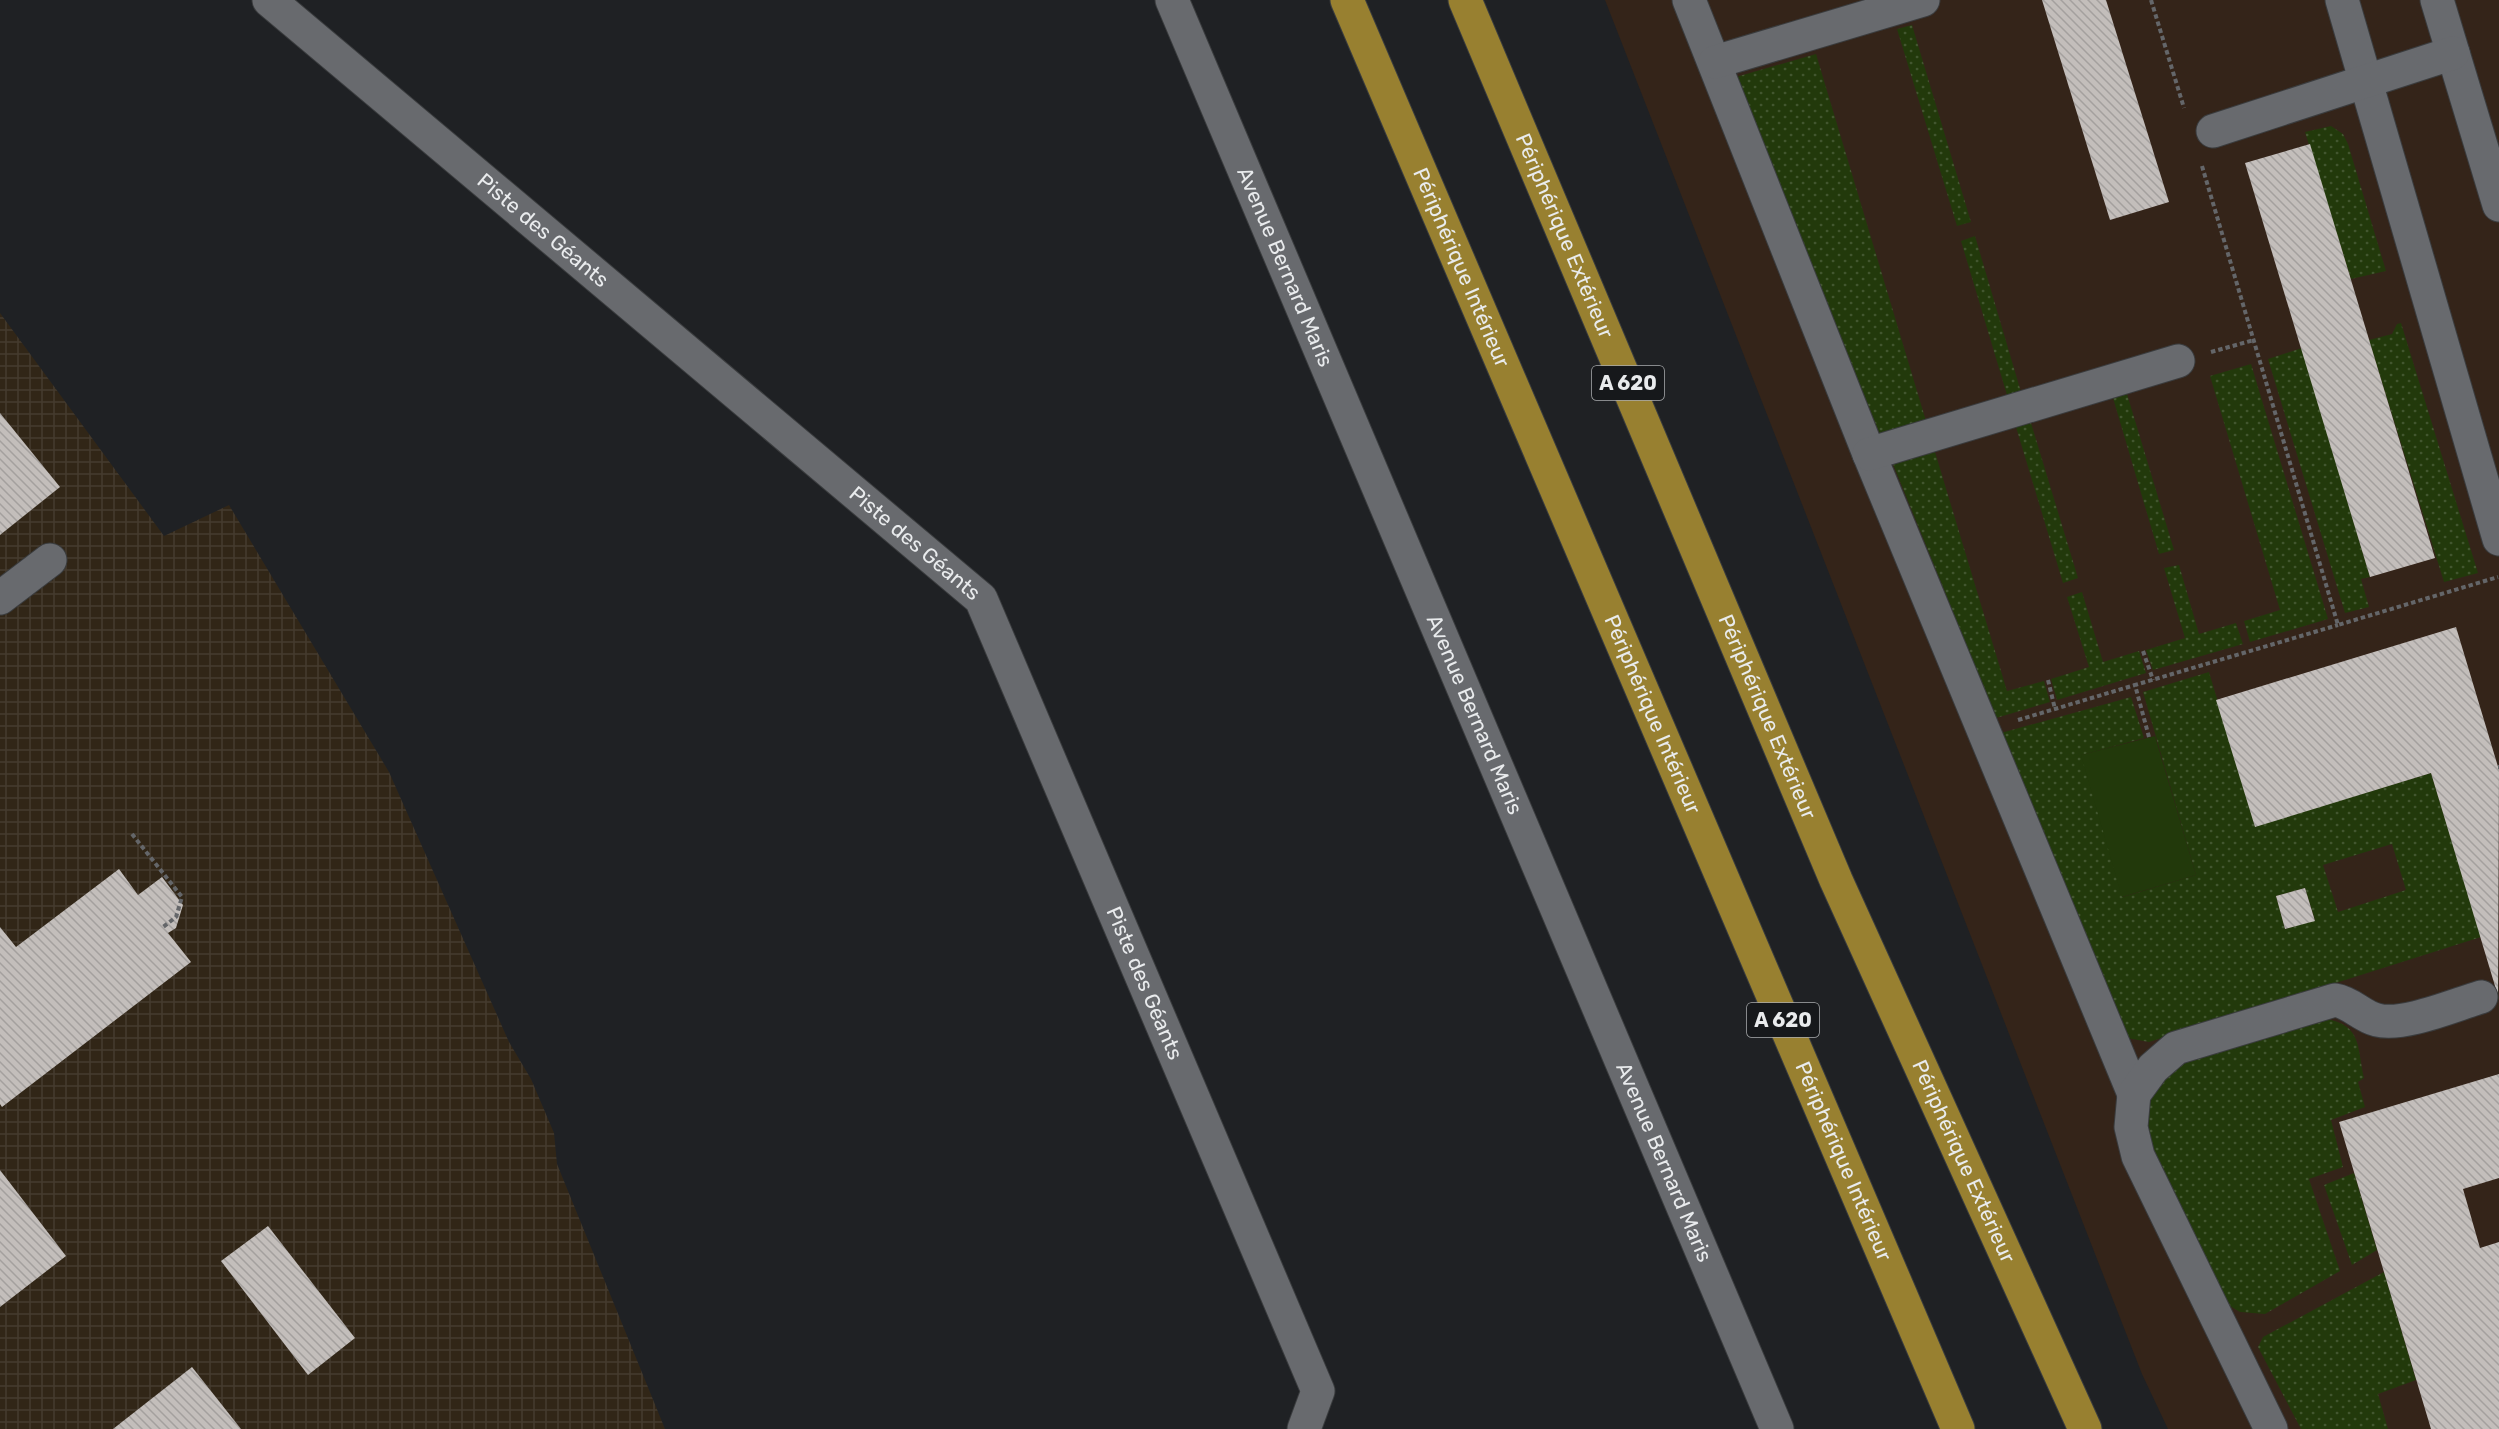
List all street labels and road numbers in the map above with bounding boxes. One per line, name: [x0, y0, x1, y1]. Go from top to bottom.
street label: Périphérique Extérieur: [1511, 129, 1619, 342]
street label: Avenue Bernard Maris: [1232, 163, 1339, 370]
street label: Périphérique Intérieur: [1408, 164, 1515, 371]
street label: Piste des Géants: [473, 168, 614, 292]
road number: A 620: [1592, 366, 1664, 400]
street label: Piste des Géants: [844, 481, 986, 605]
street label: Périphérique Extérieur: [1713, 610, 1822, 823]
street label: Avenue Bernard Maris: [1422, 611, 1528, 818]
street label: Périphérique Intérieur: [1599, 611, 1707, 818]
street label: Piste des Géants: [1101, 903, 1189, 1063]
road number: A 620: [1747, 1003, 1819, 1037]
street label: Périphérique Extérieur: [1907, 1056, 2021, 1267]
street label: Avenue Bernard Maris: [1611, 1058, 1718, 1266]
street label: Périphérique Intérieur: [1790, 1058, 1898, 1265]

